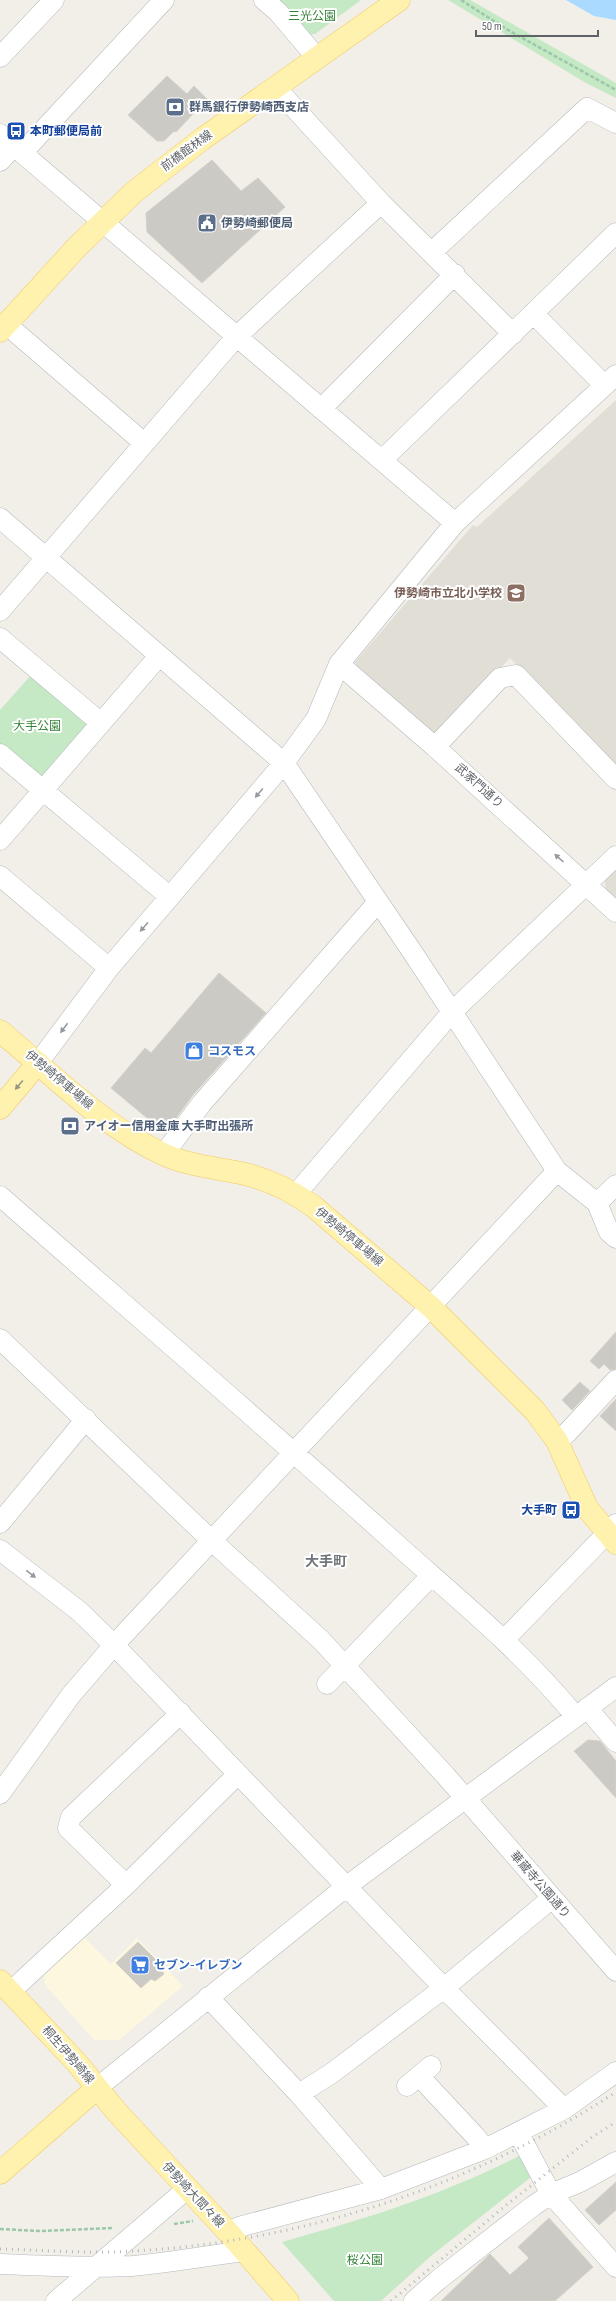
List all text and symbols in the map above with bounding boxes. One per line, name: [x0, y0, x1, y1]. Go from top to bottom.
park label: 三光公園: [288, 9, 336, 24]
scale bar: [476, 12, 598, 38]
text: 50 m: [482, 19, 502, 34]
bank icon: 群馬銀行伊勢崎西支店: [164, 96, 186, 118]
place label: 群馬銀行伊勢崎西支店: [189, 100, 309, 115]
bus stop icon: 本町郵便局前: [5, 120, 27, 142]
place label: 本町郵便局前: [30, 124, 102, 139]
street label: 前橋館林線: [158, 127, 216, 175]
public building icon: 伊勢崎郵便局: [196, 212, 218, 234]
place label: 伊勢崎郵便局: [221, 216, 293, 231]
school or university icon: 伊勢崎市立北小学校: [505, 582, 527, 604]
place label: 伊勢崎市立北小学校: [394, 586, 502, 601]
park label: 大手公園: [13, 719, 61, 734]
street label: 武家門通り: [452, 760, 506, 812]
one-way arrow: [254, 788, 263, 798]
one-way arrow: [554, 854, 563, 863]
one-way arrow: [140, 921, 149, 932]
one-way arrow: [59, 1023, 68, 1034]
shop icon: コスモス: [183, 1040, 205, 1062]
place label: コスモス: [208, 1044, 256, 1059]
street label: 伊勢崎停車場線: [22, 1047, 96, 1113]
one-way arrow: [14, 1080, 23, 1090]
bank icon: アイオー信用金庫 大手町出張所: [59, 1115, 81, 1137]
place label: アイオー信用金庫 大手町出張所: [84, 1119, 253, 1134]
street label: 伊勢崎停車場線: [312, 1204, 386, 1270]
bus stop icon: 大手町: [560, 1499, 582, 1521]
place label: 大手町: [521, 1503, 557, 1518]
district label: 大手町: [305, 1553, 347, 1570]
one-way arrow: [25, 1570, 36, 1578]
street label: 華蔵寺公園通り: [507, 1848, 573, 1922]
supermarket icon: セブン-イレブン: [129, 1954, 151, 1976]
place label: セブン-イレブン: [154, 1958, 243, 1973]
street label: 桐生伊勢崎線: [39, 2023, 97, 2087]
street label: 伊勢崎大間々線: [159, 2159, 227, 2231]
park label: 桜公園: [347, 2253, 383, 2268]

